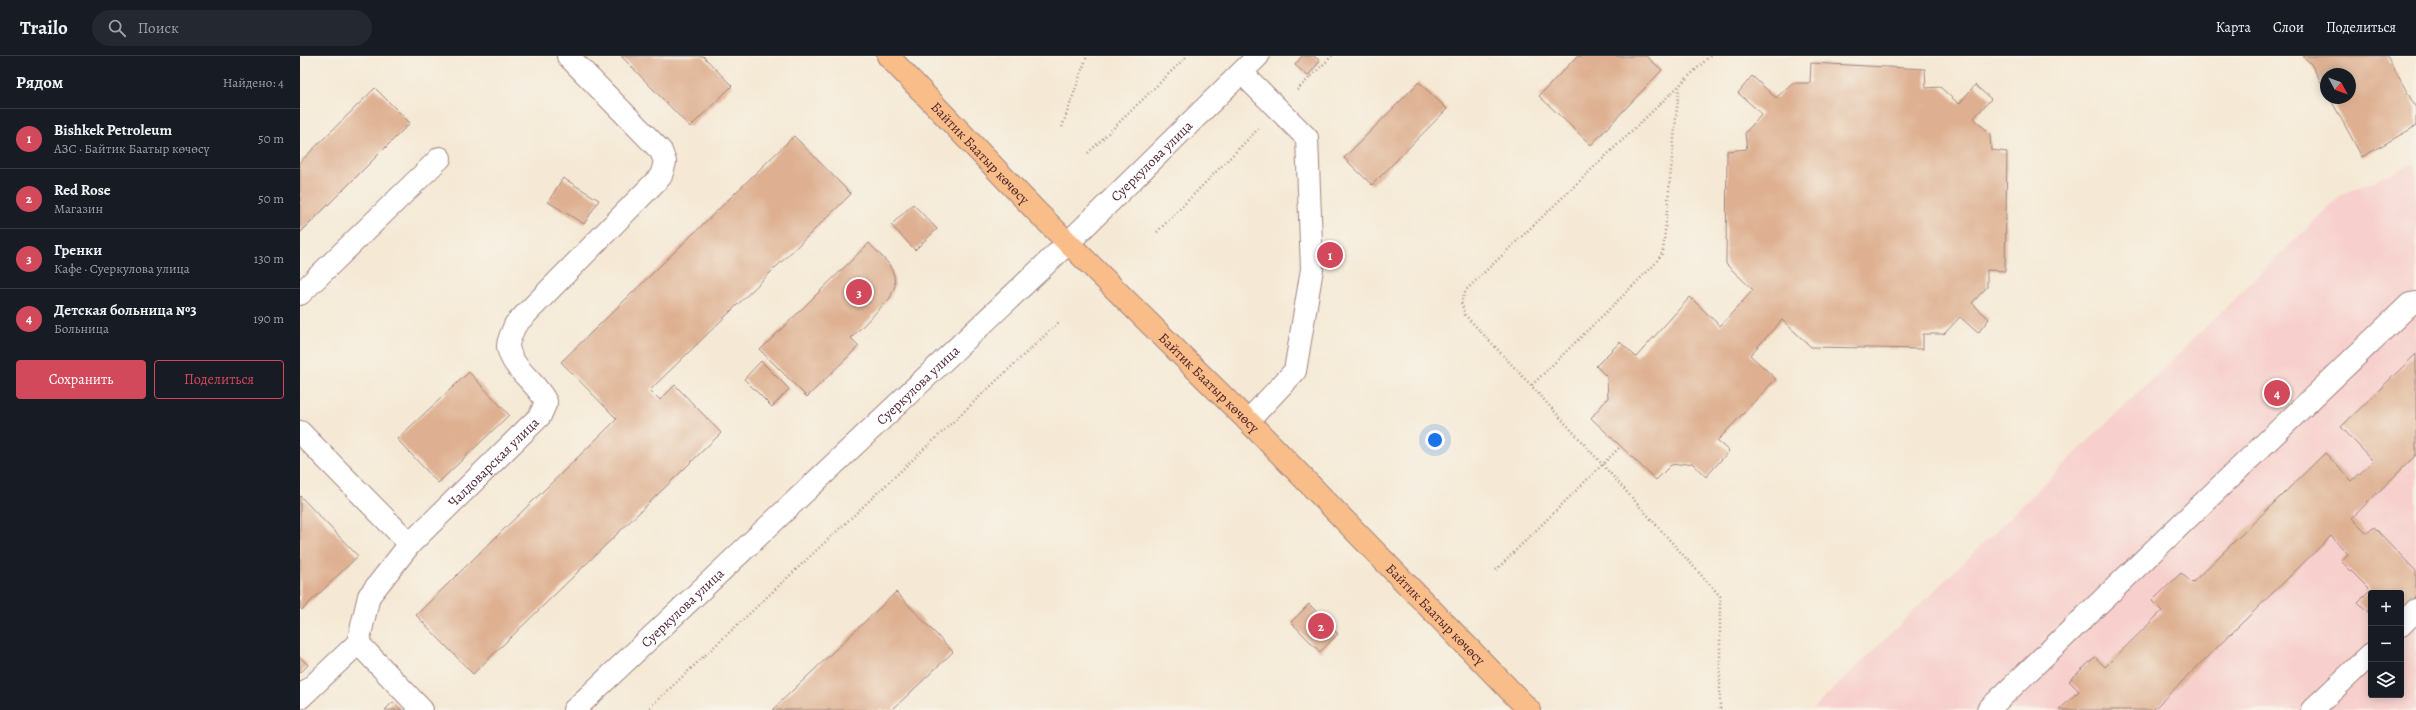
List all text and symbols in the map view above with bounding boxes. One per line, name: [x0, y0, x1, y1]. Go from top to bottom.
search box: [92, 10, 372, 46]
text: Trailo: [20, 15, 68, 41]
icon: search: [106, 17, 128, 39]
text: Поиск: [138, 18, 179, 38]
text: Карта: [2216, 18, 2251, 37]
text: Слои: [2273, 18, 2304, 37]
text: Поделиться: [2326, 18, 2396, 37]
north arrow: [2320, 68, 2356, 104]
text: Рядом: [16, 71, 63, 94]
text: Найдено: 4: [223, 74, 284, 91]
street label: Байтик Баатыр көчөсү: [927, 98, 1034, 209]
street label: Суеркулова улица: [1107, 116, 1197, 206]
text: Bishkek Petroleum: [54, 120, 172, 140]
text: 1: [27, 130, 31, 147]
text: 50 m: [258, 130, 284, 147]
text: АЗС · Байтик Баатыр көчөсү: [54, 140, 209, 157]
text: Red Rose: [54, 180, 111, 200]
text: 2: [26, 190, 32, 207]
text: 50 m: [258, 190, 284, 207]
text: Магазин: [54, 200, 103, 217]
text: Гренки: [54, 240, 102, 260]
pin: 1: [1317, 240, 1343, 270]
text: 3: [26, 250, 32, 267]
text: 130 m: [254, 250, 284, 267]
text: Кафе · Суеркулова улица: [54, 260, 190, 277]
pin: 3: [846, 277, 872, 307]
text: Детская больница №3: [54, 300, 197, 320]
text: 4: [26, 310, 32, 327]
text: 190 m: [253, 310, 284, 327]
text: Больница: [54, 320, 109, 337]
street label: Байтик Баатыр көчөсү: [1154, 329, 1264, 438]
street label: Суеркулова улица: [872, 341, 964, 429]
button: Сохранить: [16, 360, 146, 399]
button: Поделиться: [154, 360, 284, 399]
pin: 4: [2264, 378, 2290, 408]
street label: Чалдоварская улица: [444, 413, 544, 512]
your location: [1425, 430, 1445, 450]
street label: Байтик Баатыр көчөсү: [1382, 559, 1490, 670]
street label: Суеркулова улица: [637, 564, 729, 652]
map controls: [2368, 590, 2404, 698]
button: +: [2368, 590, 2404, 626]
pin: 2: [1308, 611, 1334, 641]
button: −: [2368, 626, 2404, 662]
button: layers: [2368, 662, 2404, 698]

